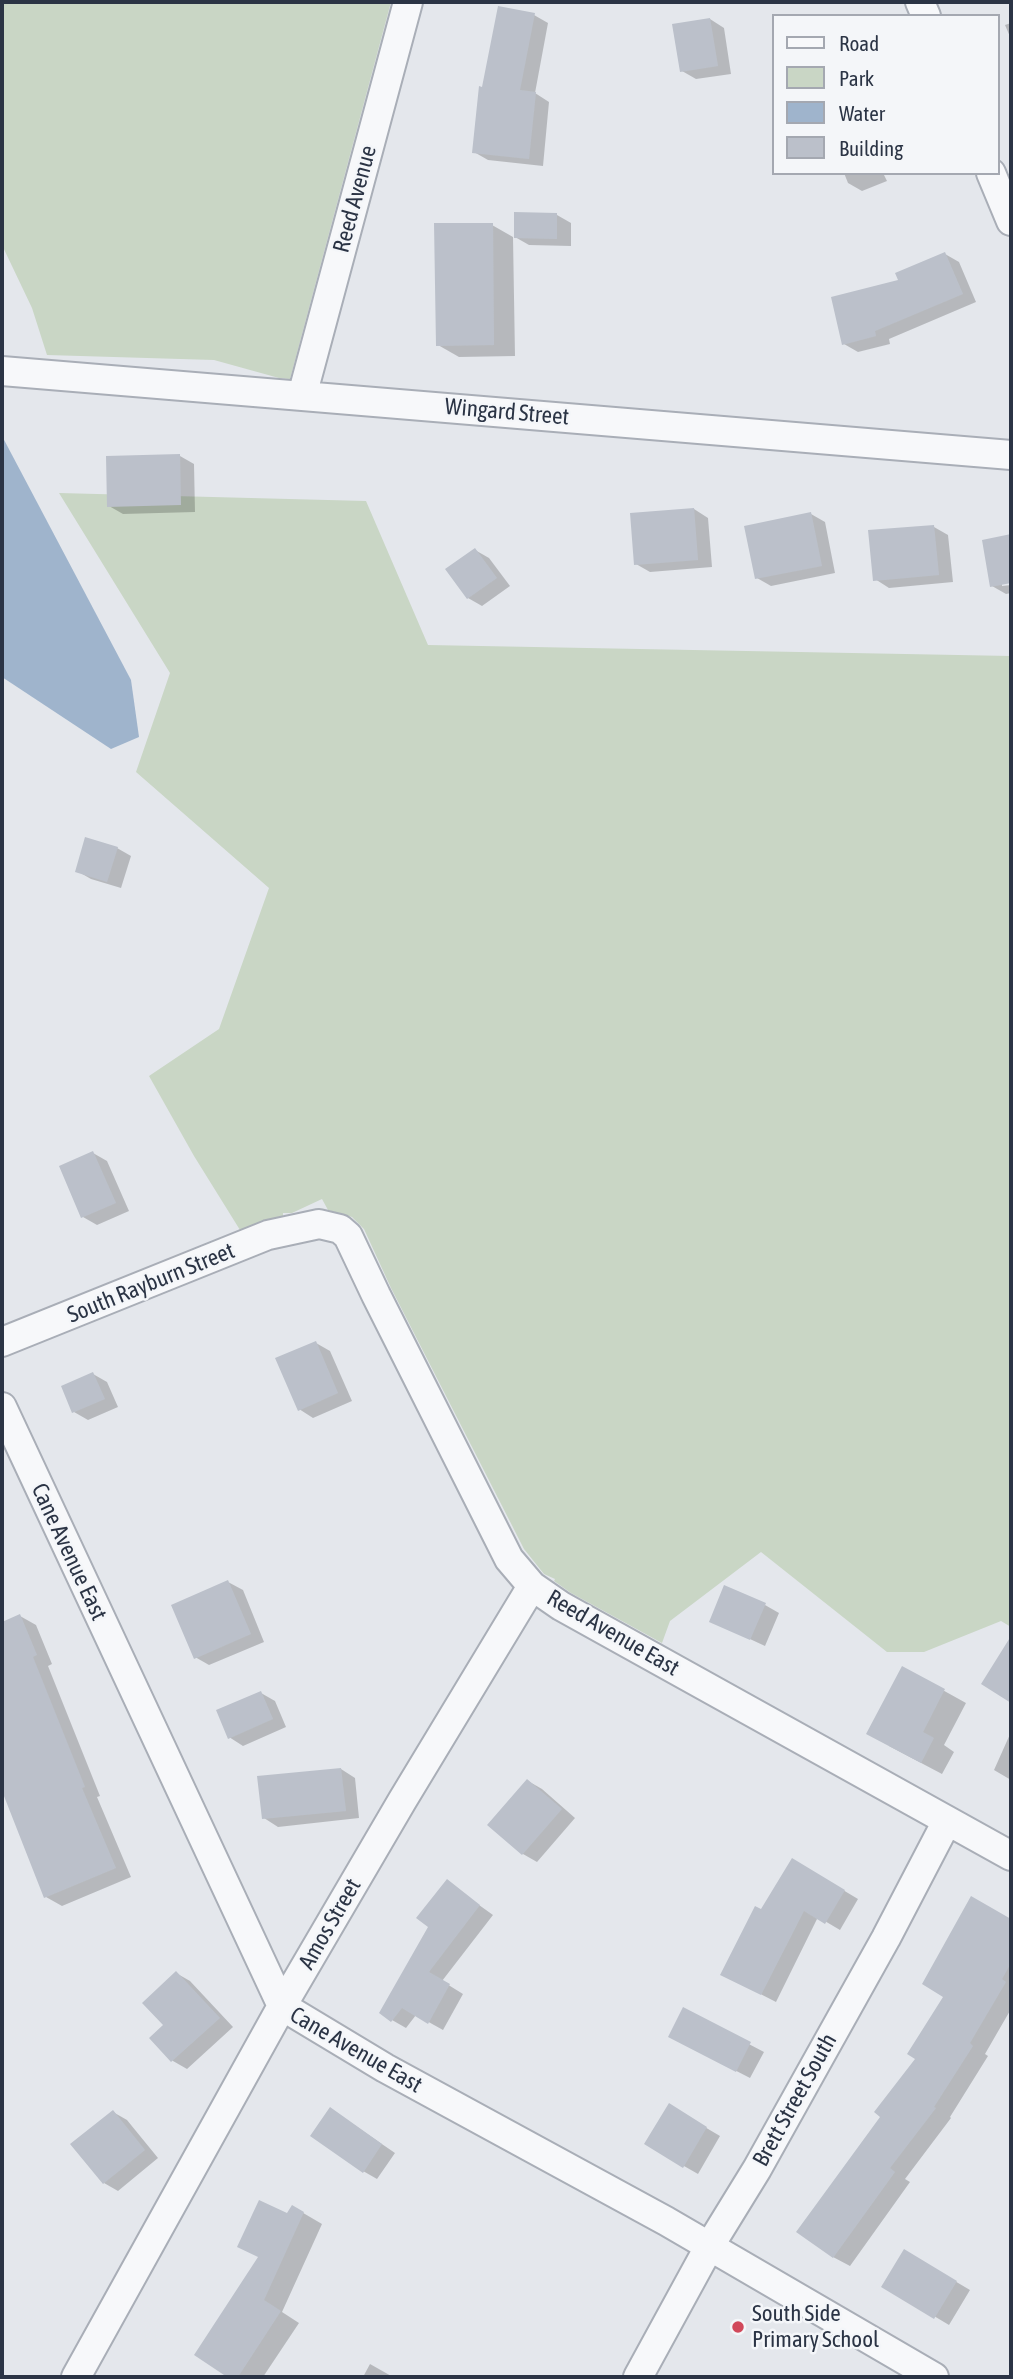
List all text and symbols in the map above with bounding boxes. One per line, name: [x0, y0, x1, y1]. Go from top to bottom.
legend: [772, 14, 999, 175]
text: Road: [839, 31, 879, 55]
text: Park: [839, 66, 874, 90]
text: Water: [839, 101, 885, 125]
text: Building: [839, 136, 903, 160]
street label: Reed Avenue: [327, 142, 383, 256]
street label: Wingard Street: [444, 393, 570, 431]
street label: South Rayburn Street: [63, 1237, 239, 1329]
street label: Cane Avenue East: [25, 1479, 113, 1625]
street label: Reed Avenue East: [542, 1584, 684, 1682]
street label: Amos Street: [293, 1874, 367, 1974]
street label: Cane Avenue East: [285, 2001, 427, 2099]
street label: Brett Street South: [747, 2029, 843, 2171]
place label: South Side Primary School: [752, 2300, 879, 2354]
marker: South Side Primary School: [730, 2319, 746, 2335]

